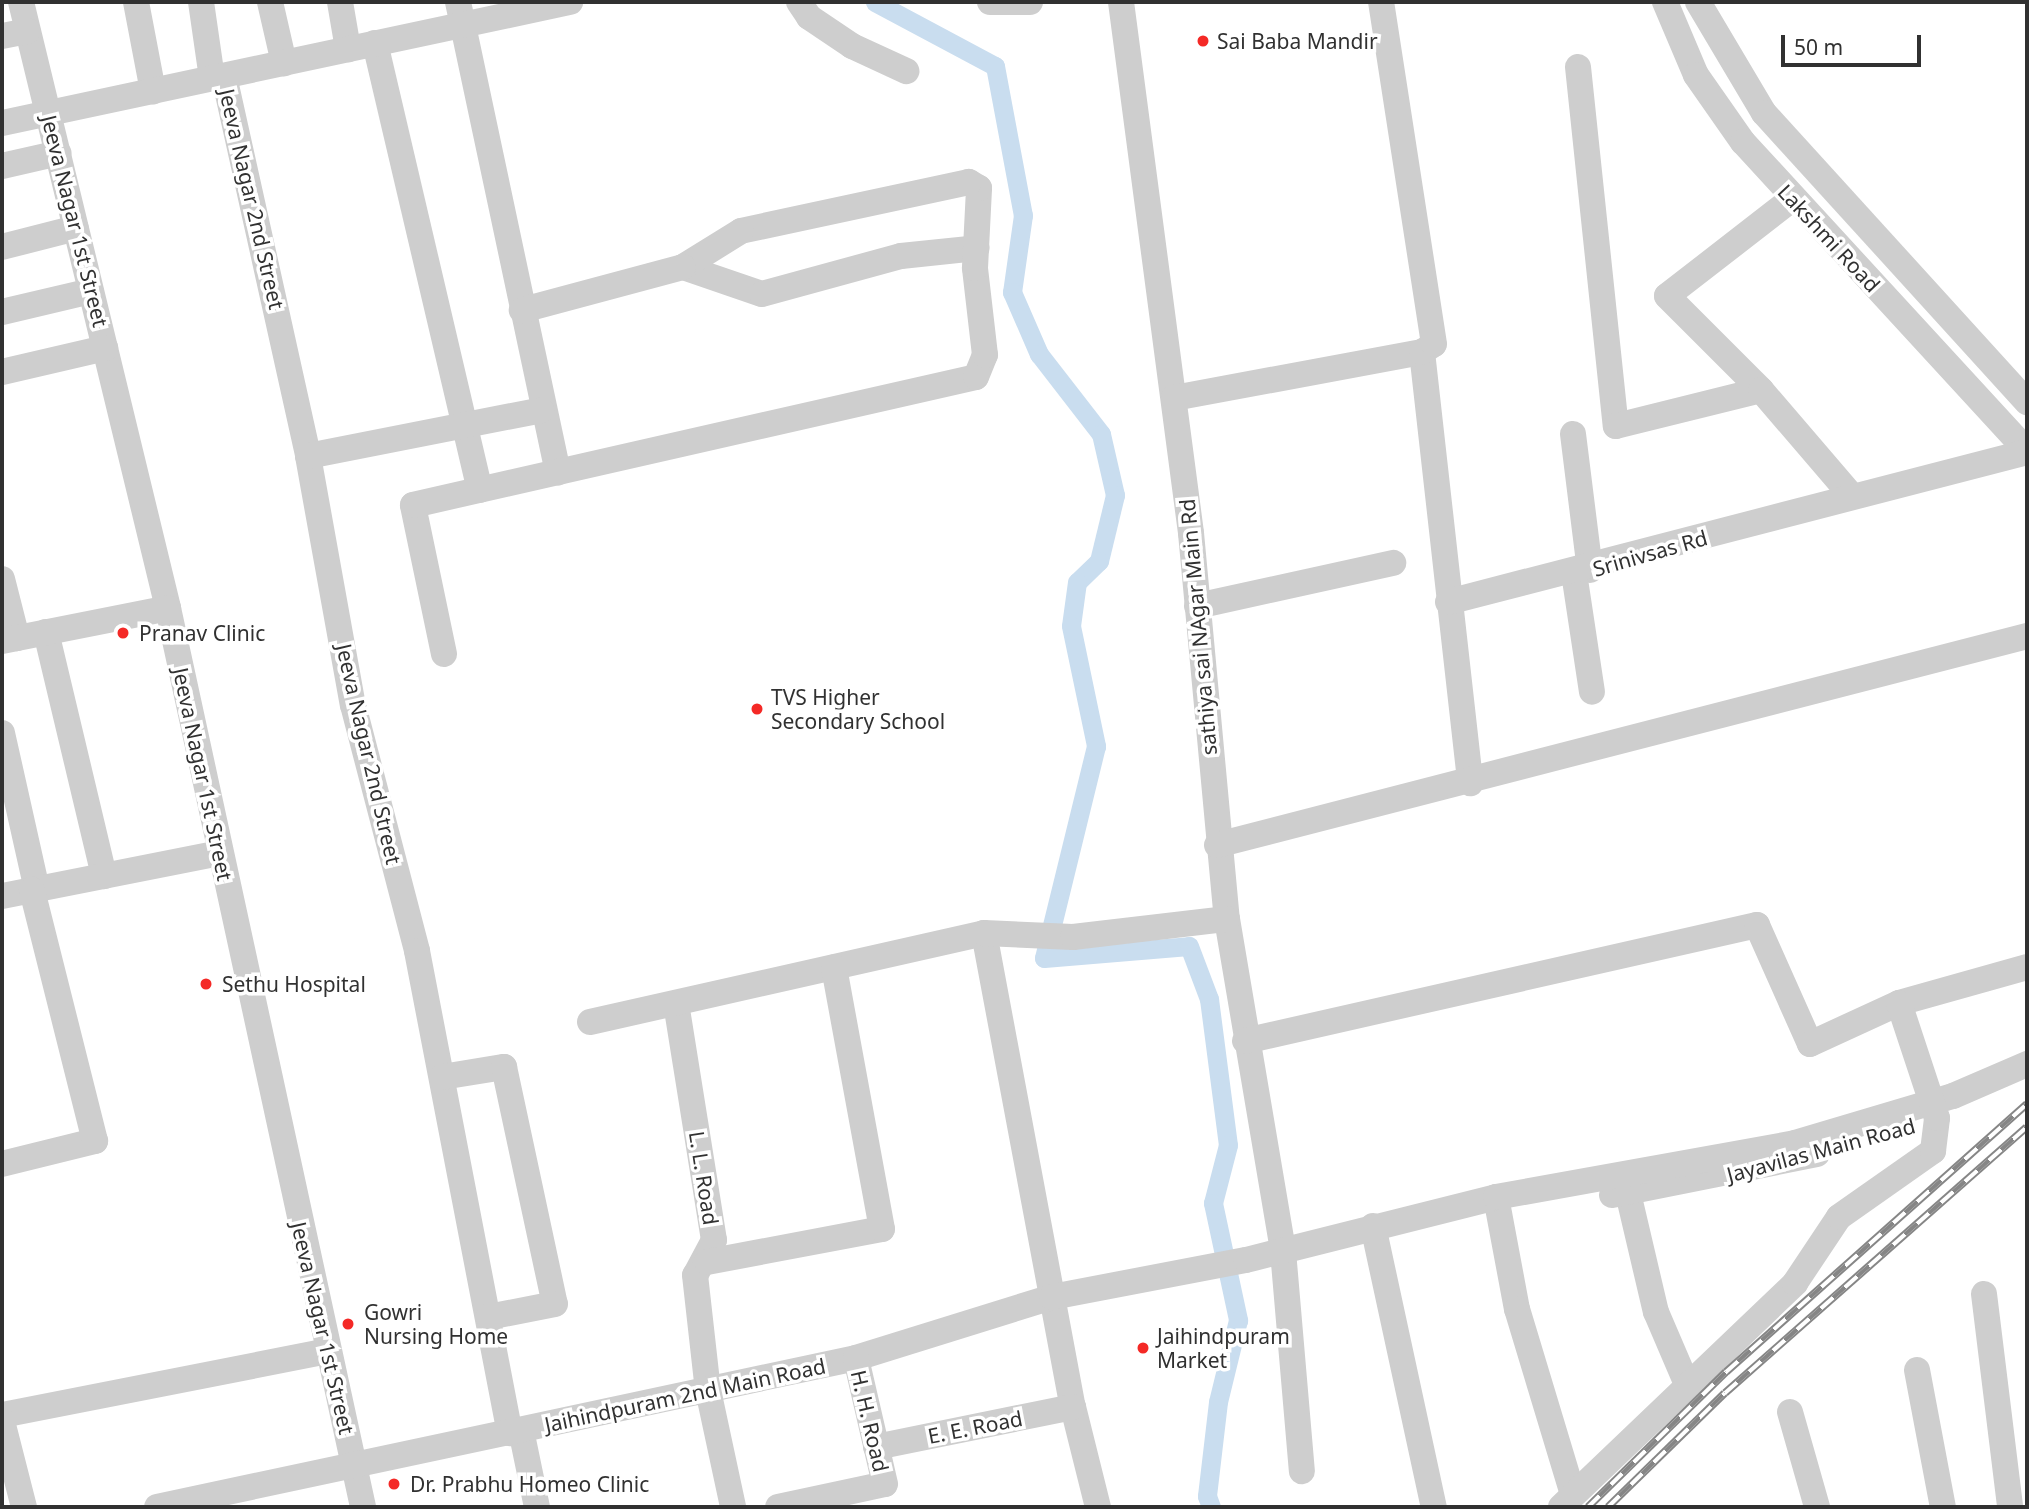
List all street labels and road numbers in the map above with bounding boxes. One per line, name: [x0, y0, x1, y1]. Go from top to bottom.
street label: Jeeva Nagar 2nd Street: [214, 86, 290, 312]
street label: Jeeva Nagar 1st Street: [36, 113, 114, 329]
street label: Lakshmi Road: [1773, 179, 1885, 297]
street label: sathiya sai NAgar Main Rd: [1174, 498, 1222, 756]
street label: Srinivsas Rd: [1590, 525, 1710, 581]
street label: Jeeva Nagar 2nd Street: [331, 641, 407, 867]
street label: Jeeva Nagar 1st Street: [168, 665, 238, 883]
street label: Jayavilas Main Road: [1724, 1113, 1918, 1187]
street label: L. L. Road: [684, 1129, 724, 1227]
street label: Jeeva Nagar 1st Street: [286, 1219, 360, 1437]
street label: Jaihindpuram 2nd Main Road: [542, 1353, 828, 1437]
street label: H. H. Road: [846, 1368, 894, 1474]
street label: E. E. Road: [925, 1405, 1025, 1449]

